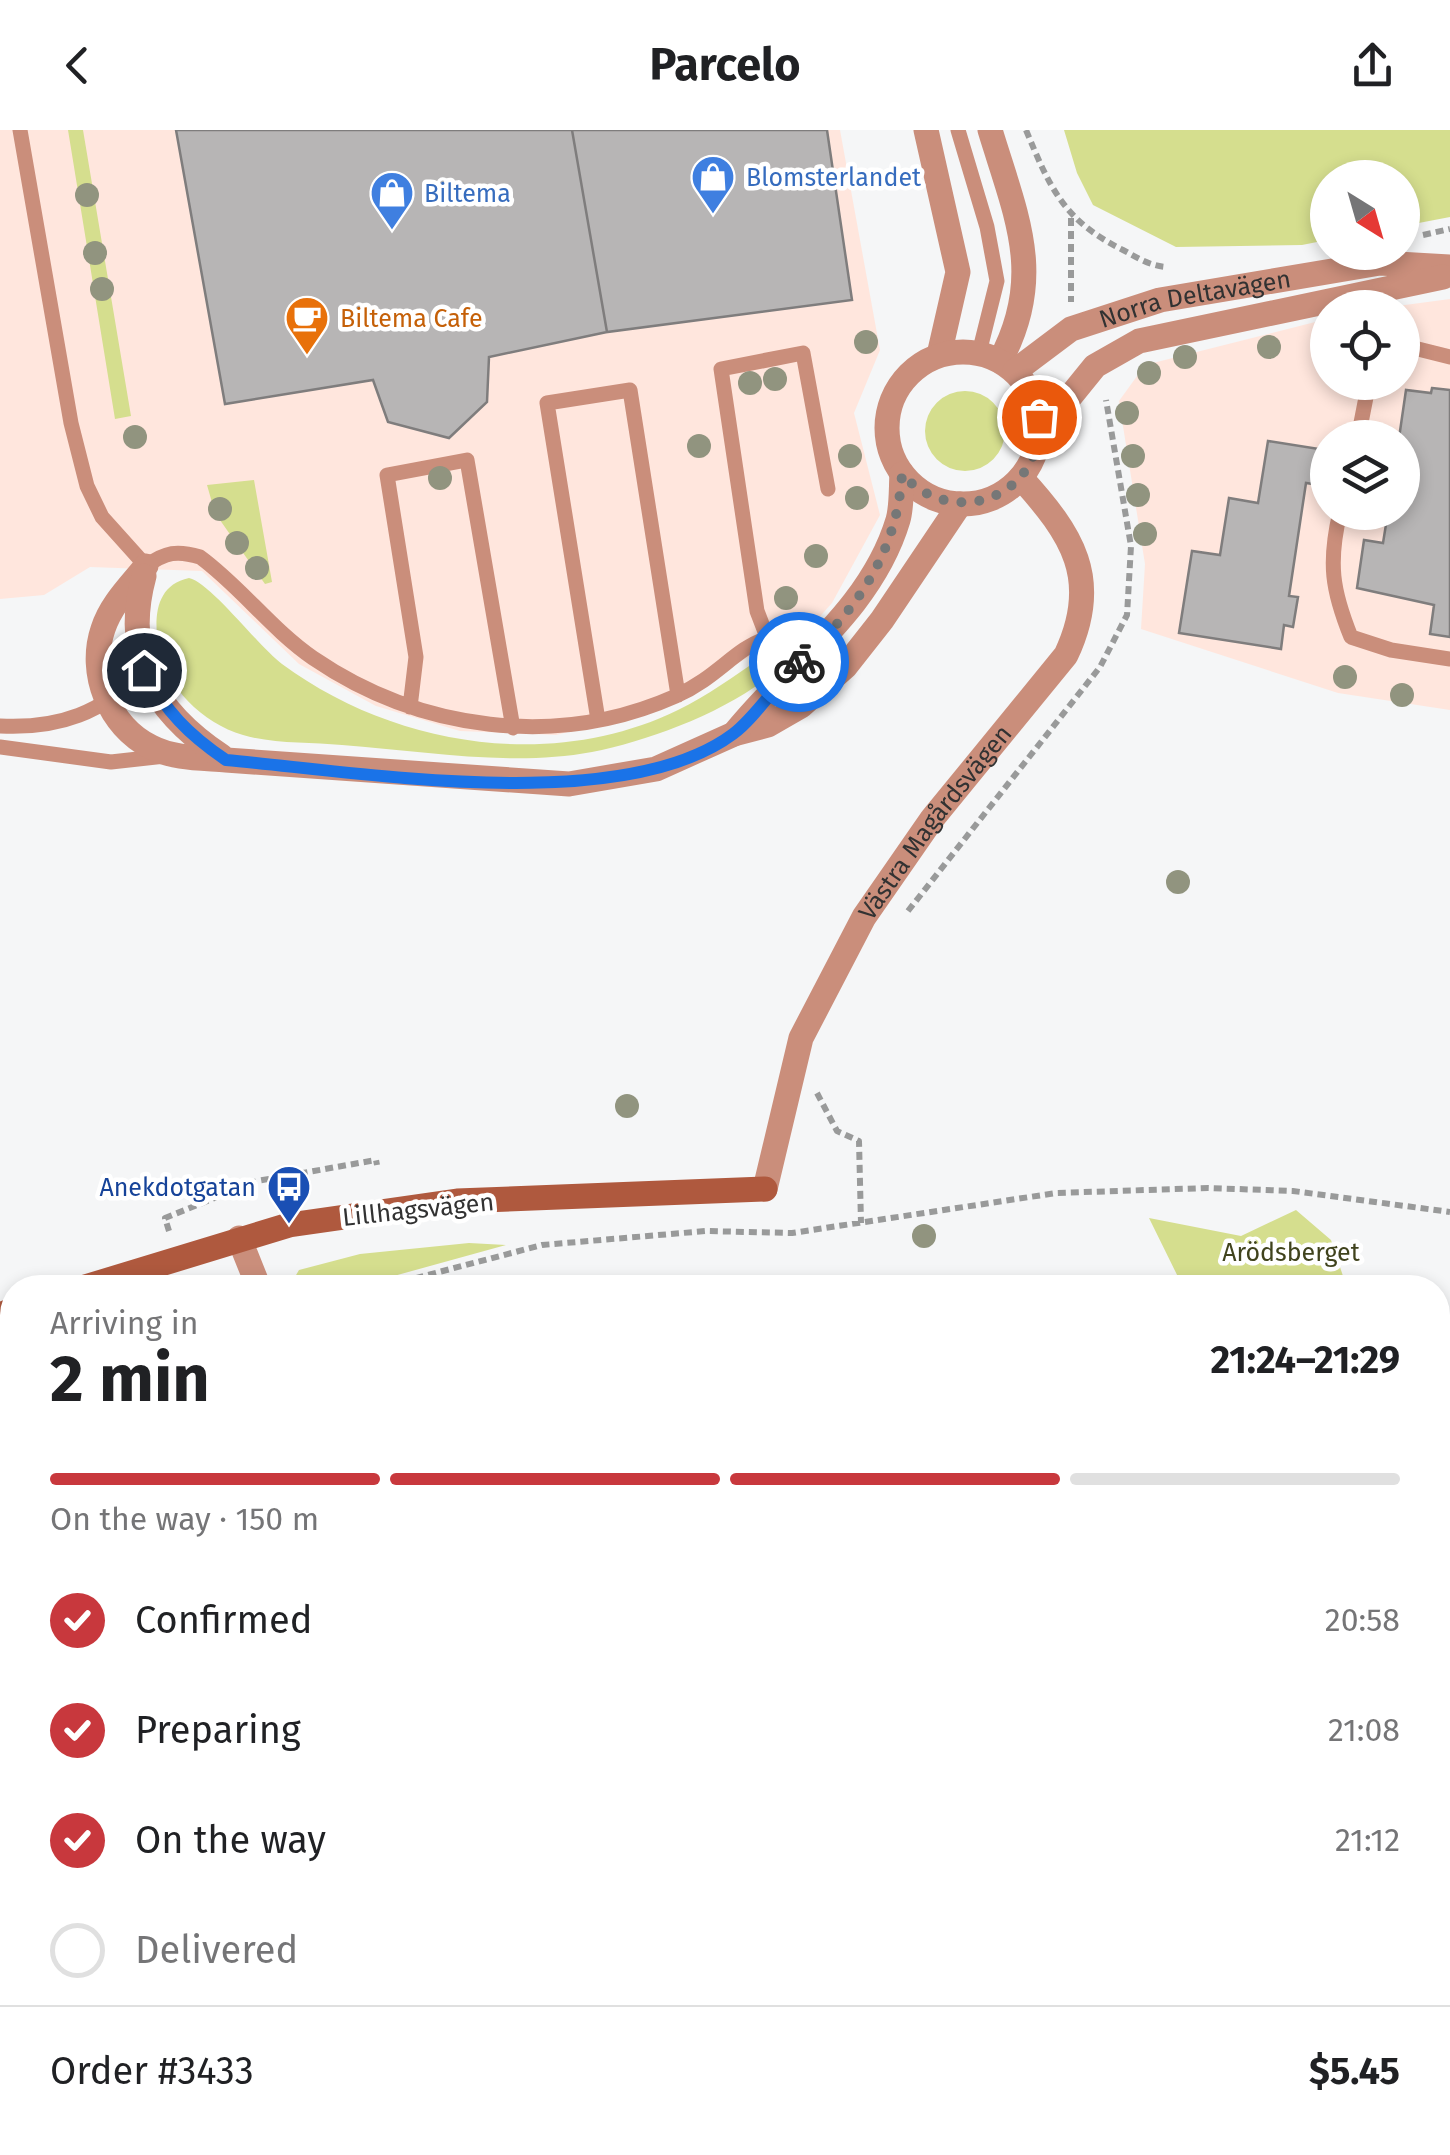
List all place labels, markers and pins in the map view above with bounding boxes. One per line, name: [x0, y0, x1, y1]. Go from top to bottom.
shop icon: Blomsterlandet: [690, 154, 736, 215]
place label: Blomsterlandet: [746, 163, 922, 193]
shop icon: Biltema: [369, 170, 415, 231]
place label: Biltema: [424, 179, 511, 209]
cafe icon: Biltema Cafe: [284, 295, 330, 356]
place label: Biltema Cafe: [340, 304, 483, 334]
pin: [997, 375, 1082, 460]
pin: [102, 628, 187, 713]
bus stop icon: Anekdotgatan: [266, 1164, 312, 1225]
place label: Anekdotgatan: [99, 1173, 256, 1203]

